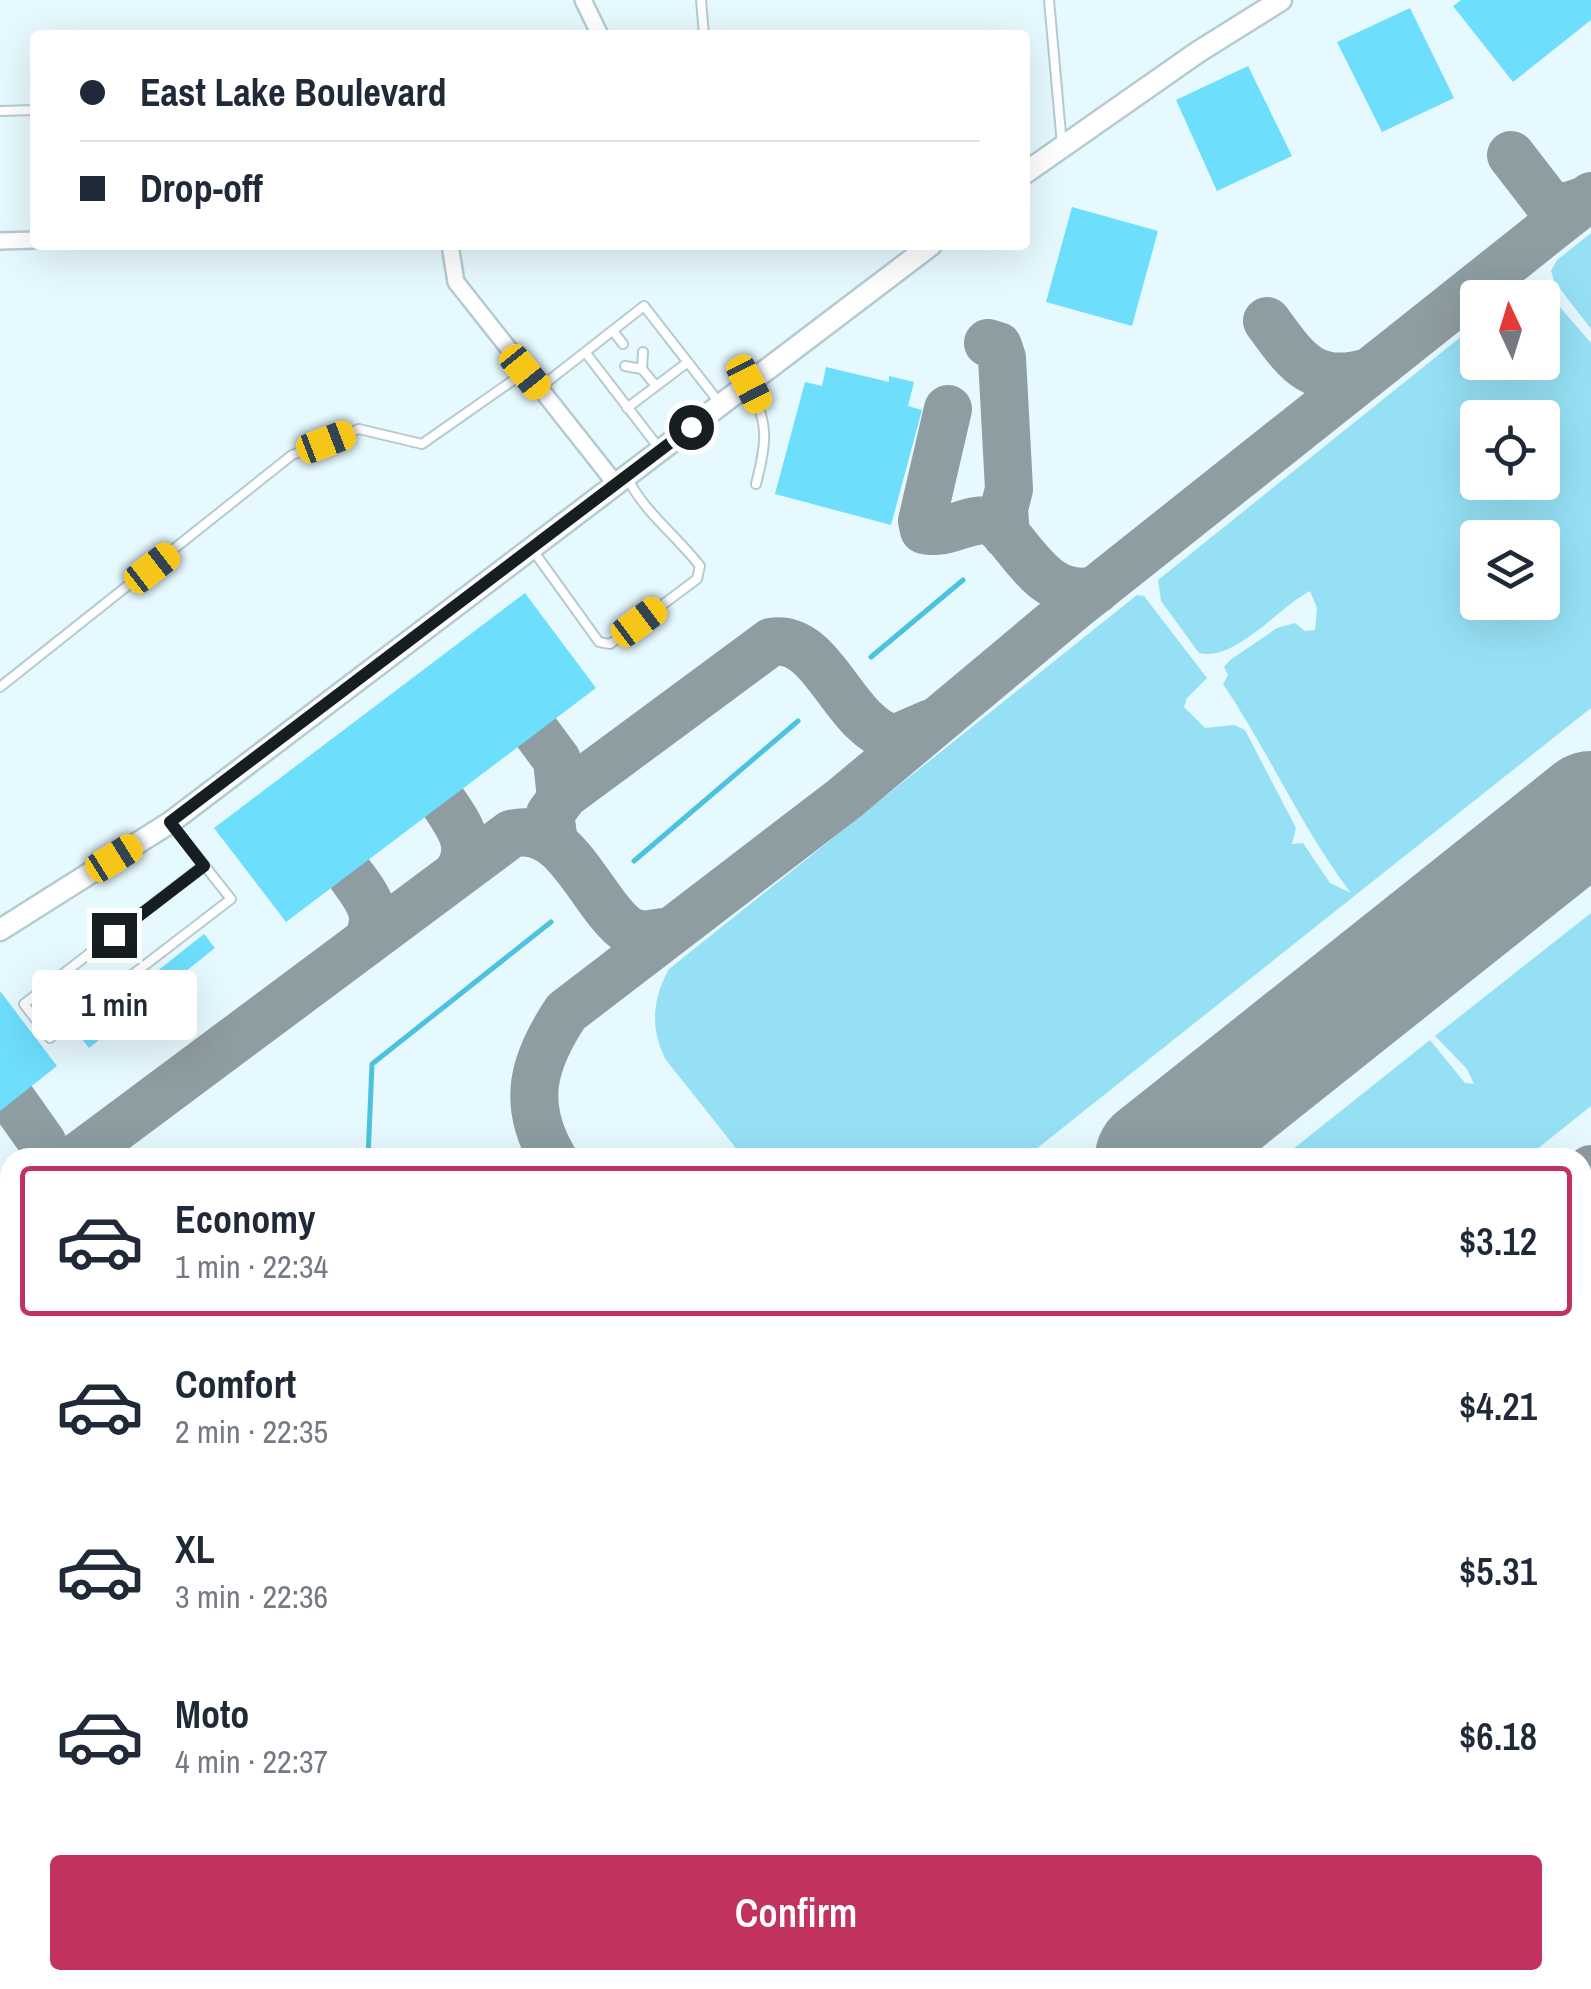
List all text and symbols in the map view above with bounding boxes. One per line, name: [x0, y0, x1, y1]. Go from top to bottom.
text: East Lake Boulevard: [140, 67, 447, 118]
text: Drop-off: [140, 163, 263, 214]
north arrow: [1460, 280, 1560, 380]
map controls: [1460, 280, 1560, 620]
car: [494, 339, 556, 405]
car: [722, 350, 776, 418]
button: locate: [1460, 400, 1560, 500]
route start: [669, 405, 714, 450]
car: [293, 417, 359, 467]
button: layers: [1460, 520, 1560, 620]
car: [119, 538, 185, 598]
car: [606, 592, 672, 652]
car: [81, 829, 147, 887]
route end: [92, 913, 137, 958]
callout: 1 min: [32, 970, 196, 1040]
text: 1 min: [81, 983, 148, 1026]
text: Economy: [175, 1194, 315, 1245]
icon: car: [55, 1196, 145, 1286]
text: $3.12: [1459, 1216, 1537, 1267]
text: 1 min · 22:34: [175, 1245, 328, 1288]
text: Comfort: [175, 1359, 296, 1410]
icon: car: [55, 1361, 145, 1451]
text: $4.21: [1459, 1381, 1537, 1432]
text: 2 min · 22:35: [175, 1410, 328, 1453]
text: XL: [175, 1524, 215, 1575]
icon: car: [55, 1526, 145, 1616]
text: $5.31: [1459, 1546, 1537, 1597]
text: 3 min · 22:36: [175, 1575, 328, 1618]
text: Moto: [175, 1689, 249, 1740]
icon: car: [55, 1691, 145, 1781]
text: $6.18: [1459, 1711, 1537, 1762]
text: 4 min · 22:37: [175, 1740, 328, 1783]
button: Confirm: [50, 1855, 1542, 1970]

